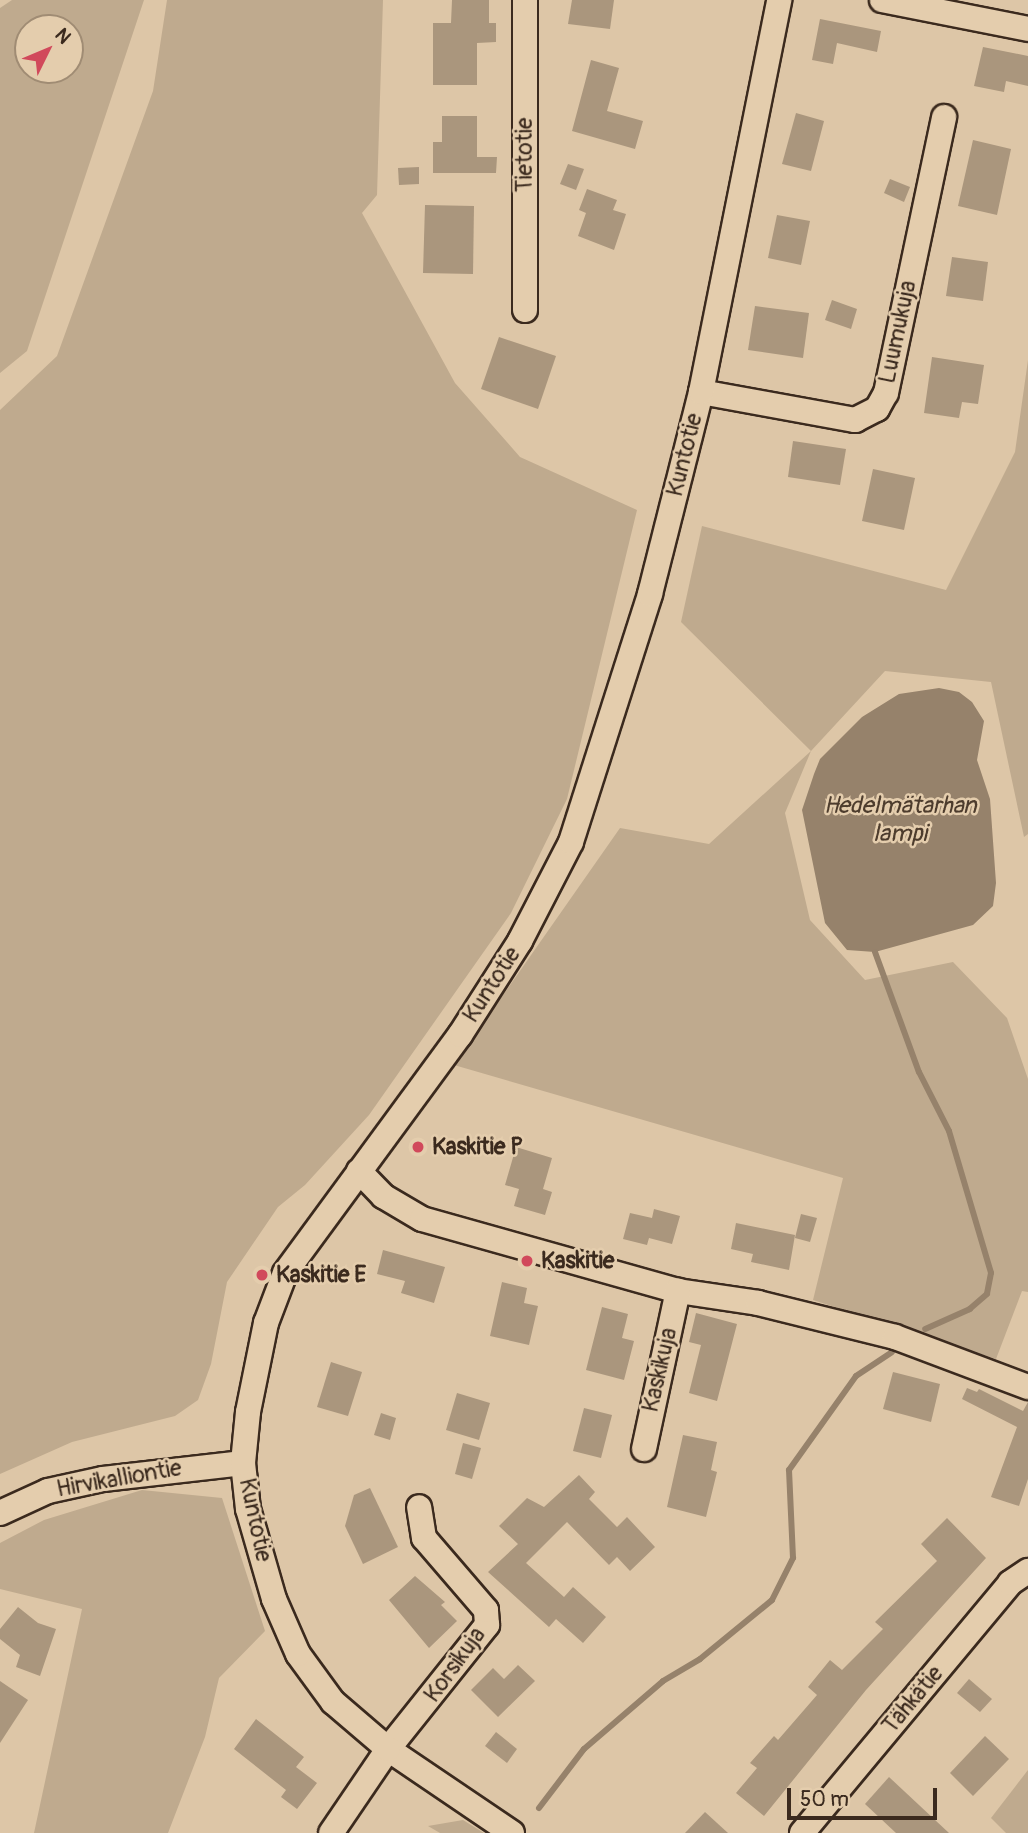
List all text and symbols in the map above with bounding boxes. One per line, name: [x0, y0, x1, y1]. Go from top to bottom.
north arrow: [14, 14, 84, 84]
text: N: [50, 23, 76, 49]
street label: Tietotie: [511, 118, 539, 192]
street label: Luumukuja: [874, 278, 922, 386]
street label: Kuntotie: [661, 411, 709, 499]
water label: Hedelmätarhan lampi: [823, 792, 977, 848]
street label: Kuntotie: [457, 942, 527, 1028]
place label: Kaskitie P: [432, 1133, 523, 1161]
marker: Kaskitie P: [410, 1139, 426, 1155]
place label: Kaskitie: [541, 1247, 614, 1275]
marker: Kaskitie: [519, 1253, 535, 1269]
place label: Kaskitie E: [276, 1261, 366, 1289]
marker: Kaskitie E: [254, 1267, 270, 1283]
street label: Kaskikuja: [637, 1325, 683, 1415]
street label: Hirvikalliontie: [54, 1454, 184, 1504]
street label: Kuntotie: [233, 1476, 277, 1564]
street label: Korsikuja: [419, 1622, 491, 1708]
street label: Tähkätie: [877, 1661, 949, 1739]
scale bar: [790, 1773, 940, 1817]
text: 50 m: [800, 1786, 849, 1813]

